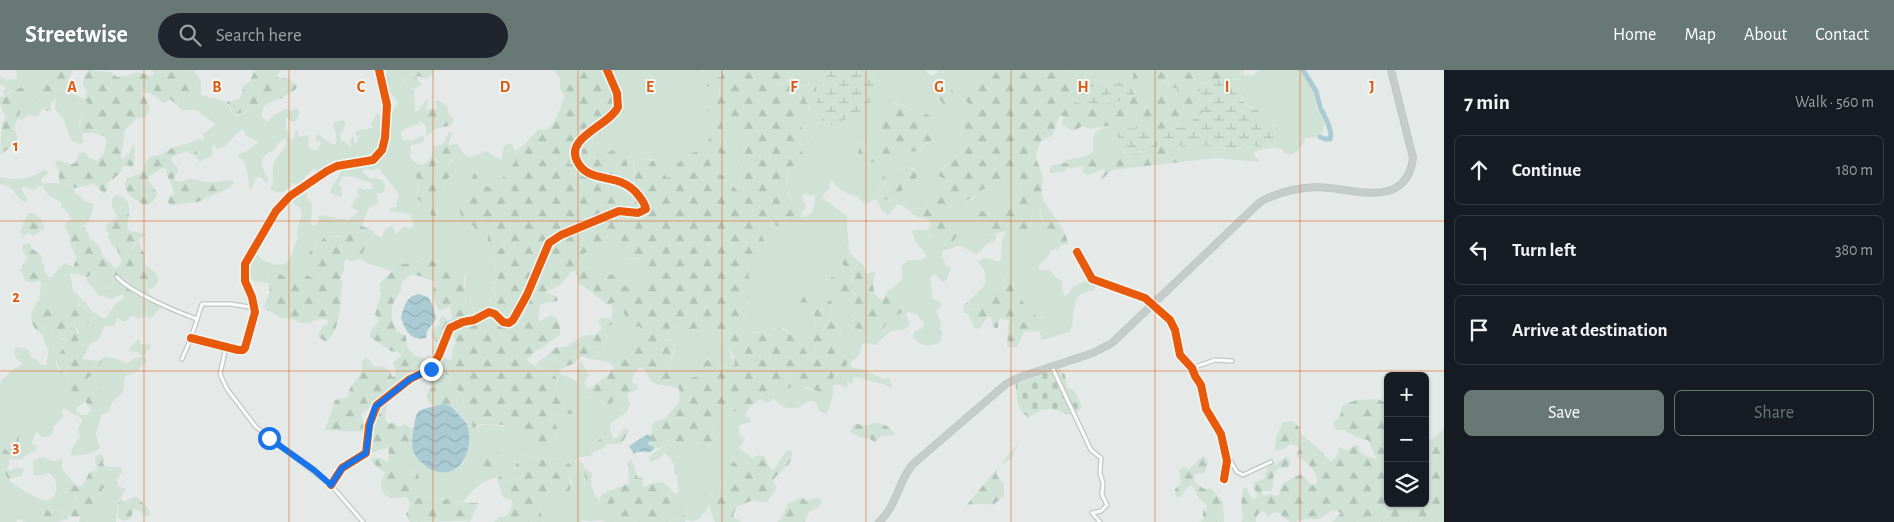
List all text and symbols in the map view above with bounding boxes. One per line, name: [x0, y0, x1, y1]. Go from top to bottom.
search box: [158, 13, 508, 58]
icon: search: [176, 21, 204, 49]
text: Streetwise: [25, 23, 128, 47]
text: Search here: [216, 26, 302, 45]
text: Home: [1613, 26, 1656, 44]
text: Map: [1684, 26, 1716, 44]
text: About: [1744, 26, 1787, 44]
text: Contact: [1815, 26, 1869, 44]
text: A: [67, 79, 77, 95]
text: B: [212, 79, 222, 95]
text: C: [357, 79, 366, 95]
text: D: [500, 79, 511, 95]
text: E: [646, 79, 654, 95]
text: F: [790, 79, 798, 95]
text: G: [934, 79, 944, 95]
text: H: [1077, 79, 1089, 95]
text: I: [1225, 79, 1229, 95]
text: J: [1369, 79, 1375, 95]
text: 7 min: [1464, 92, 1510, 113]
text: Walk · 560 m: [1795, 94, 1874, 110]
text: 1: [13, 138, 19, 154]
icon: ahead: [1465, 156, 1493, 184]
text: Continue: [1512, 161, 1581, 180]
text: 180 m: [1836, 162, 1873, 178]
icon: left: [1465, 236, 1493, 264]
text: Turn left: [1512, 241, 1576, 260]
text: 380 m: [1835, 242, 1873, 258]
text: 2: [12, 289, 20, 305]
icon: arrive: [1465, 316, 1493, 344]
text: Arrive at destination: [1512, 321, 1668, 340]
route end: [420, 358, 443, 381]
map controls: [1384, 372, 1429, 507]
button: +: [1384, 372, 1429, 417]
button: Save: [1464, 390, 1664, 436]
button: Share: [1674, 390, 1874, 436]
button: −: [1384, 417, 1429, 462]
route start: [258, 427, 281, 450]
text: 3: [13, 439, 20, 455]
button: layers: [1384, 462, 1429, 507]

